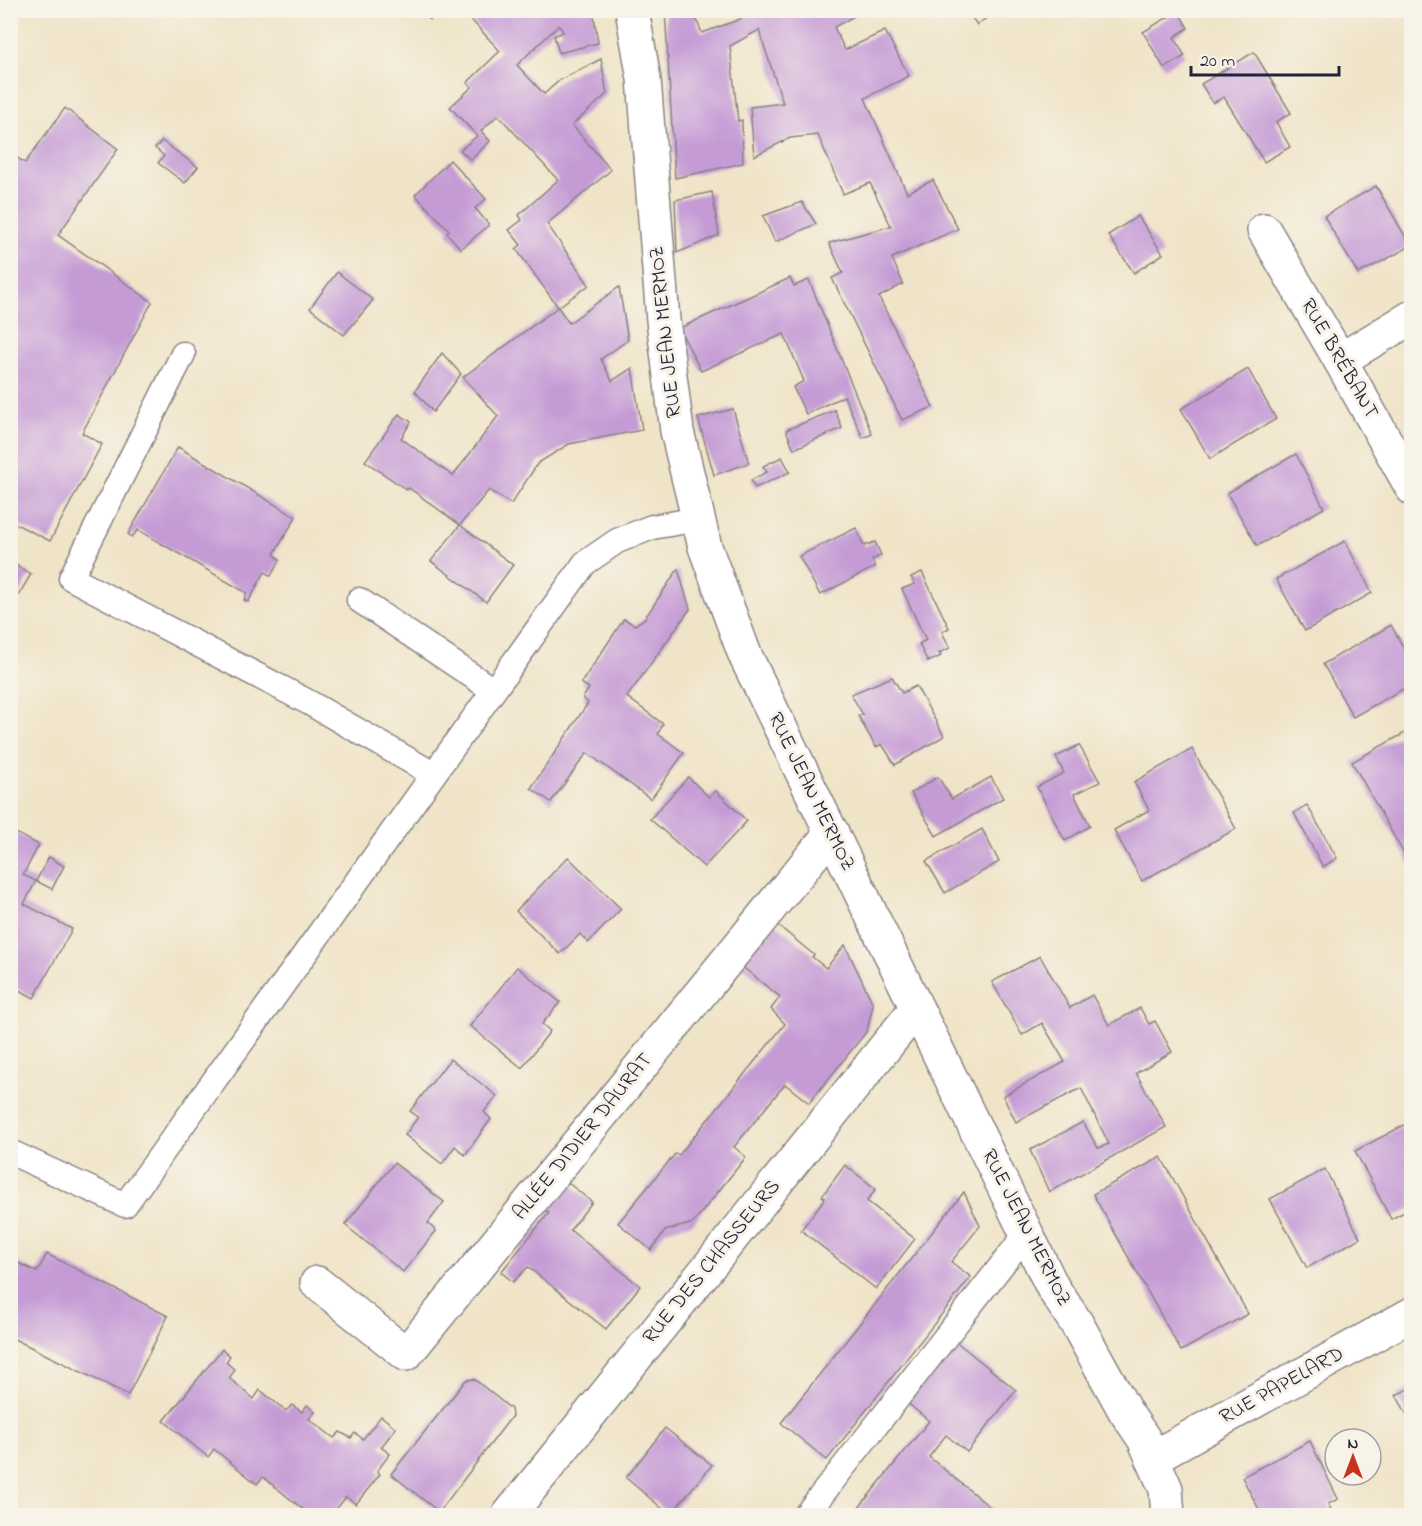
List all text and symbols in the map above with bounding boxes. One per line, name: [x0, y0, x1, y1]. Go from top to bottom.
scale bar: [1191, 39, 1340, 77]
text: 20 m: [1200, 49, 1235, 75]
street label: RUE JEAN MERMOZ: [642, 245, 690, 419]
street label: RUE BRÉBANT: [1292, 293, 1386, 425]
street label: RUE JEAN MERMOZ: [760, 708, 862, 876]
street label: ALLÉE DIDIER DAURAT: [506, 1047, 660, 1227]
street label: RUE JEAN MERMOZ: [973, 1144, 1079, 1312]
street label: RUE DES CHASSEURS: [636, 1173, 788, 1351]
street label: RUE PAPELARD: [1214, 1339, 1350, 1433]
north arrow: [1323, 1427, 1383, 1487]
text: N: [1348, 1432, 1359, 1456]

